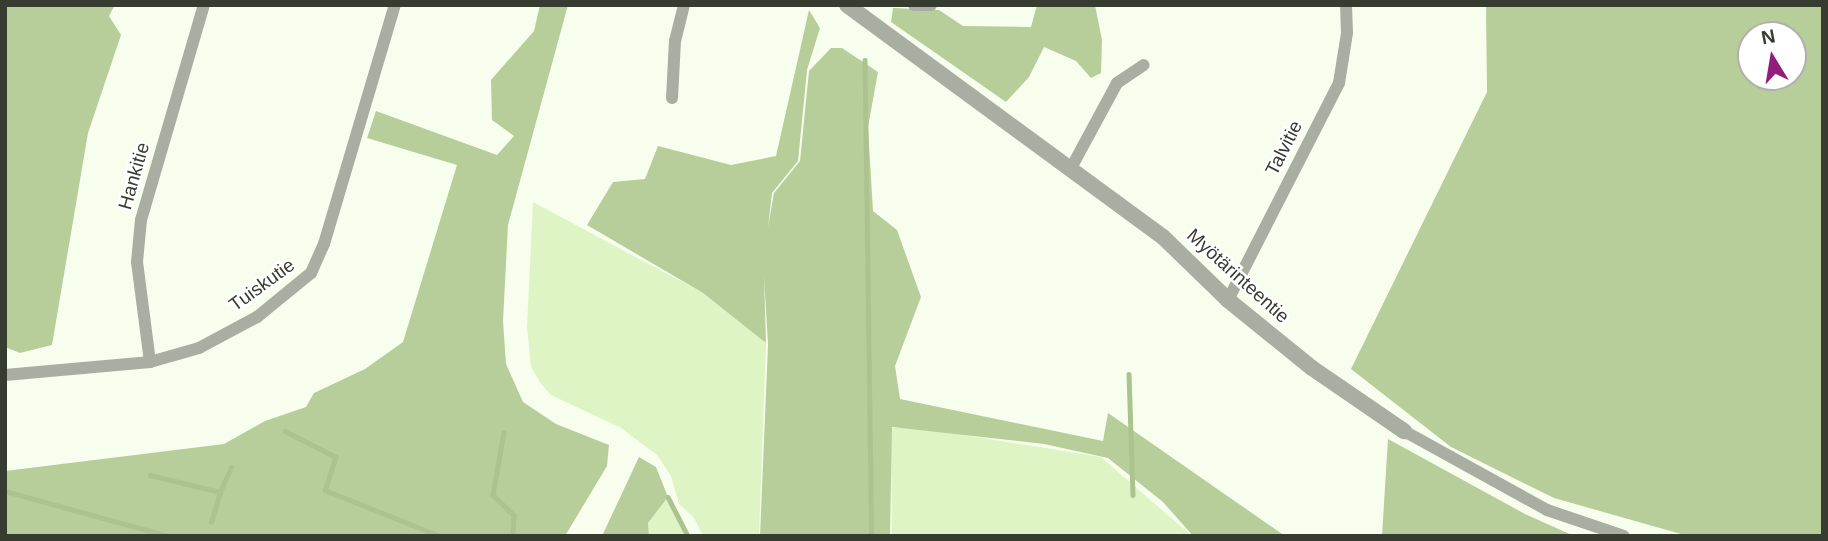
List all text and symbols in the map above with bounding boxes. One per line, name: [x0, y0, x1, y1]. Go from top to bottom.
north arrow: [1737, 21, 1807, 91]
text: N: [1760, 25, 1777, 48]
street label: Talvitie: [1261, 117, 1307, 179]
street label: Hankitie: [114, 140, 154, 212]
street label: Myötärinteentie: [1182, 224, 1294, 328]
street label: Tuiskutie: [225, 254, 299, 316]

